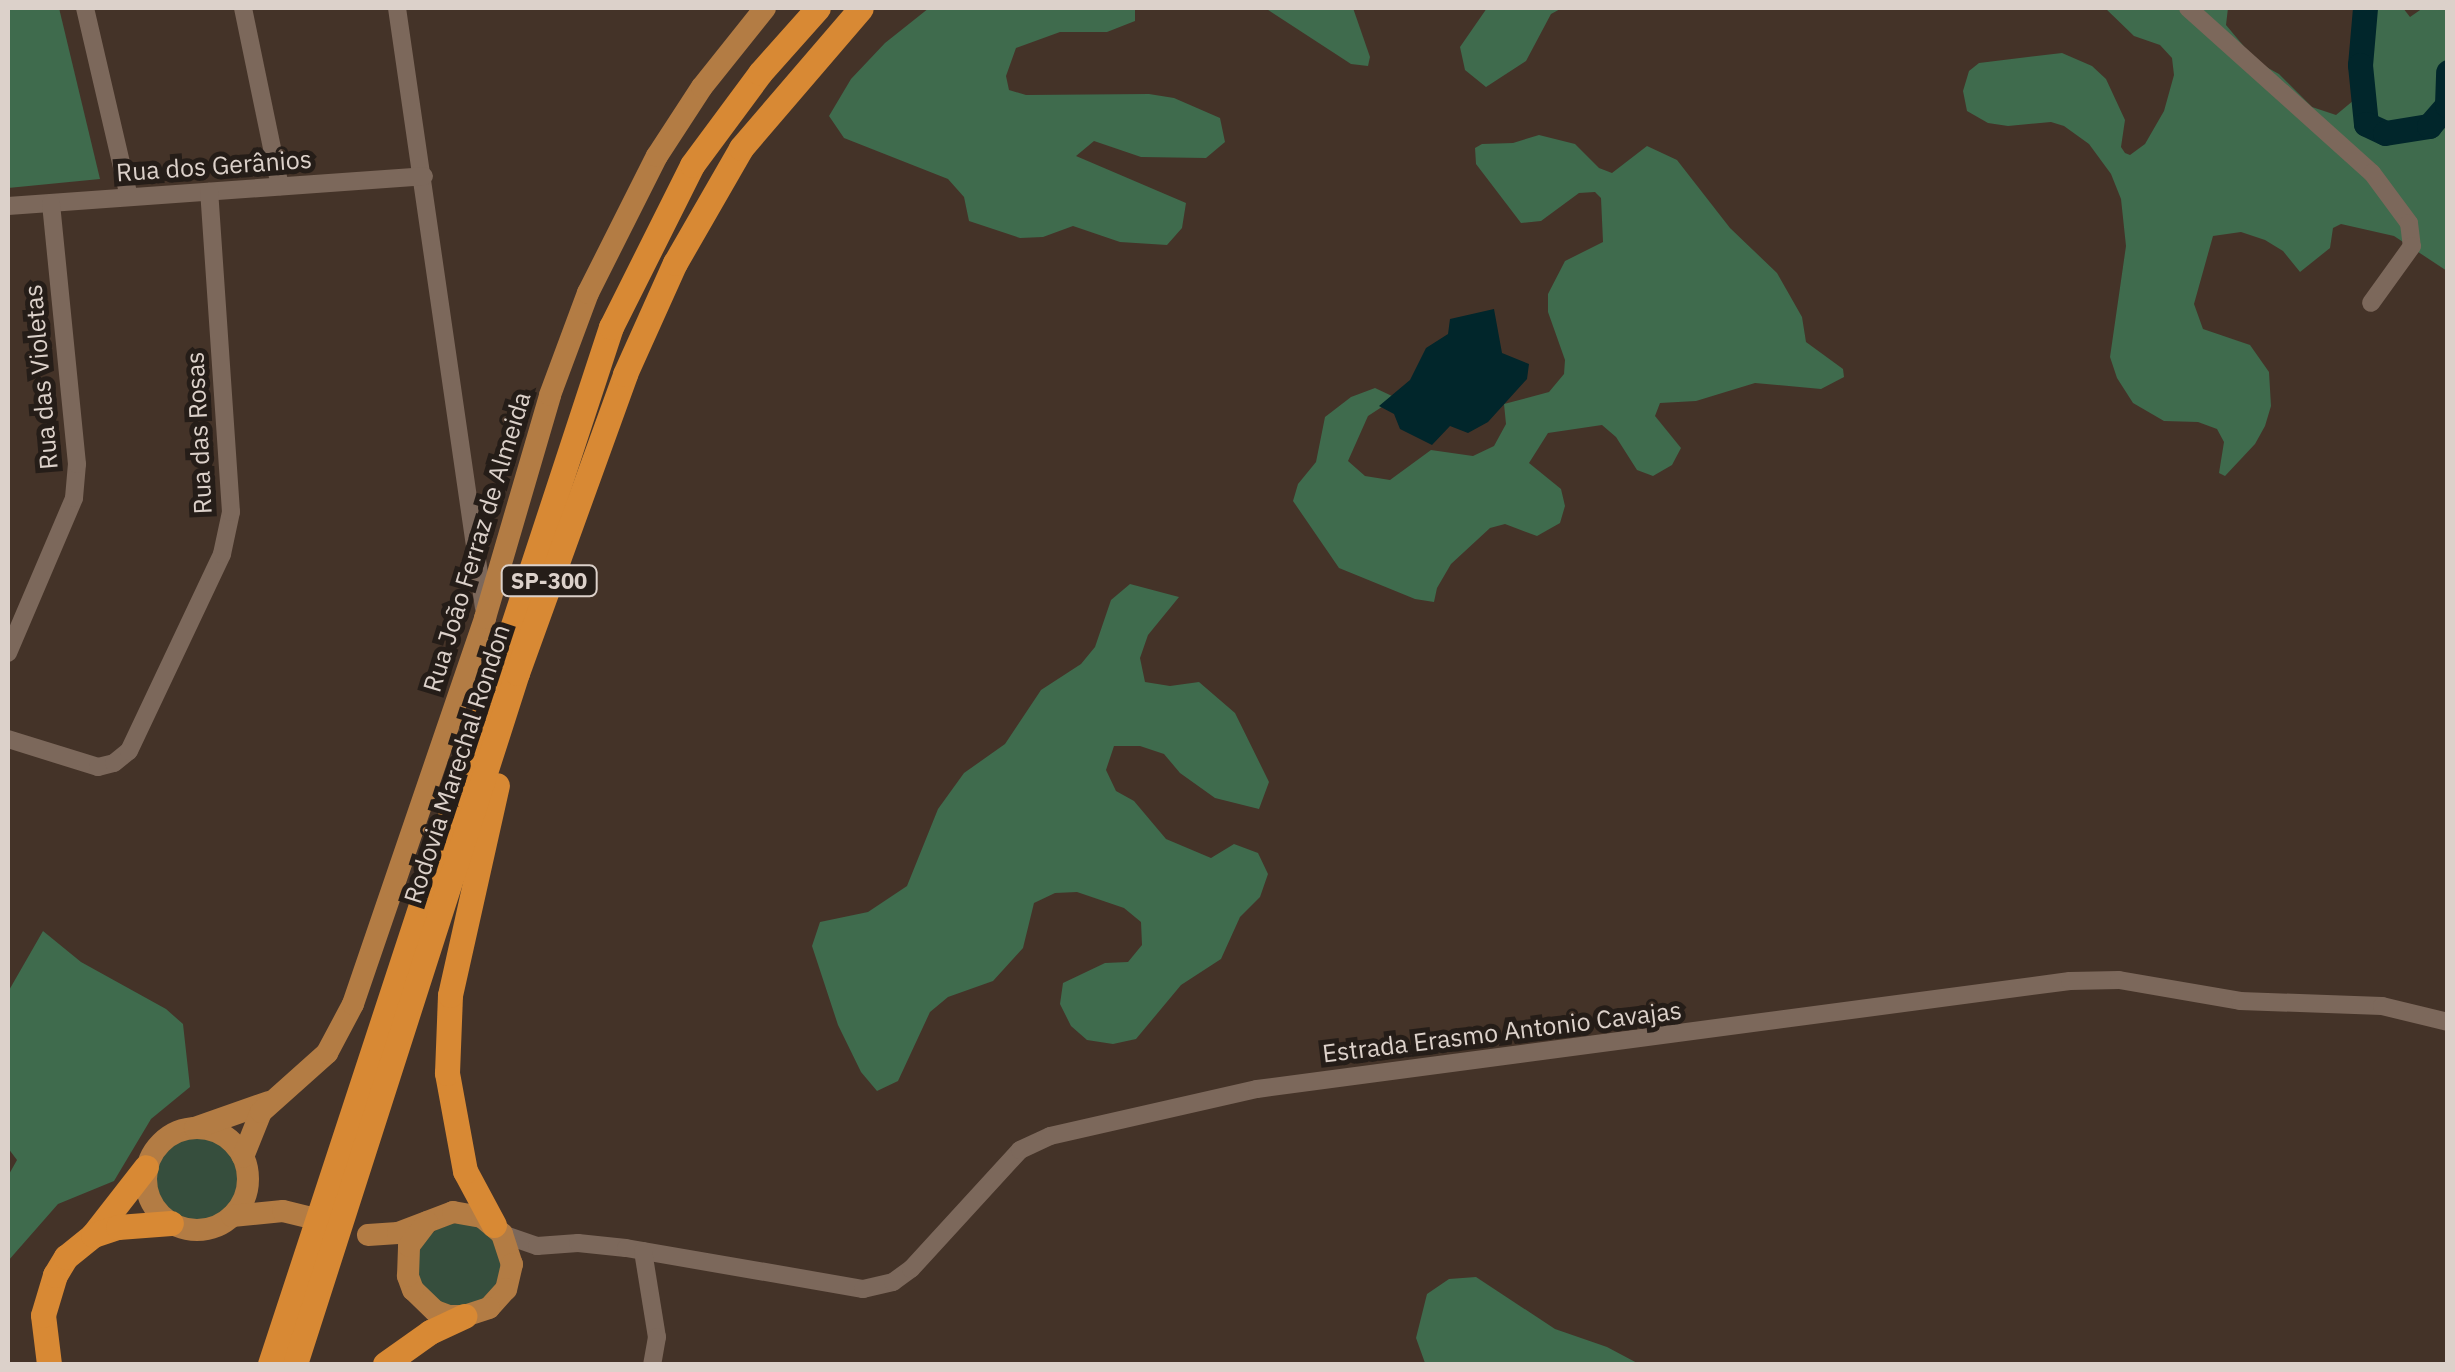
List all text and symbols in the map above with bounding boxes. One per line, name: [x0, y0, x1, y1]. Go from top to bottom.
street label: Rua dos Gerânios: [115, 144, 313, 188]
street label: Rua das Violetas: [18, 283, 64, 471]
street label: Rua das Rosas: [180, 351, 218, 515]
street label: Rua João Ferraz de Almeida: [417, 388, 537, 696]
road number: SP-300: [499, 564, 599, 598]
street label: Rodovia Marechal Rondon: [398, 621, 516, 907]
street label: Estrada Erasmo Antonio Cavajas: [1321, 995, 1683, 1069]

